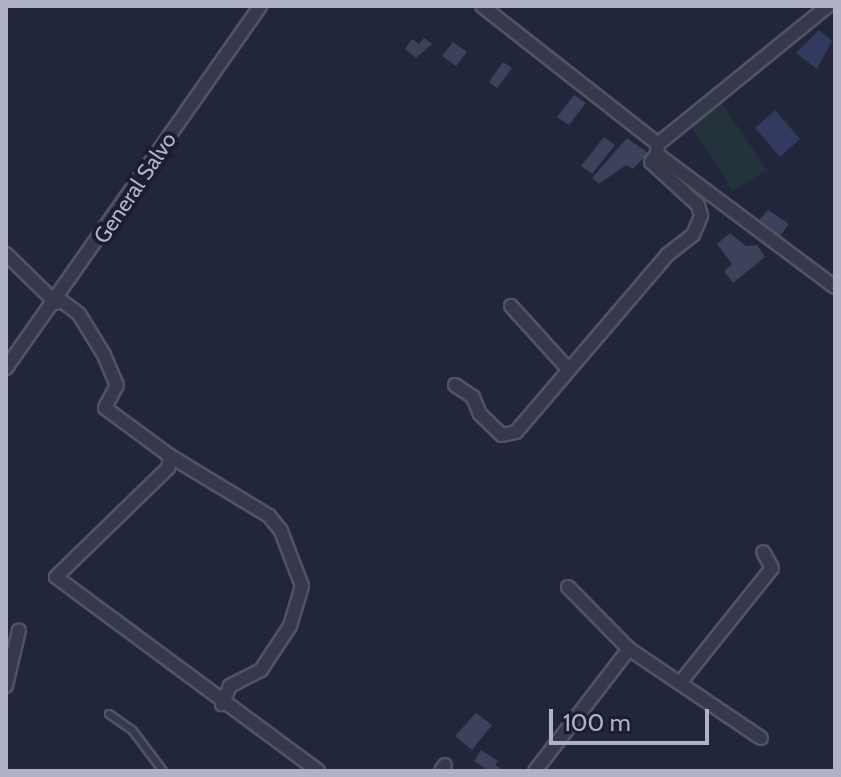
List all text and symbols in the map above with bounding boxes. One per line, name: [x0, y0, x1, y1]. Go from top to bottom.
street label: General Salvo: [88, 127, 182, 249]
scale bar: [553, 693, 713, 743]
text: 100 m: [563, 708, 631, 737]

